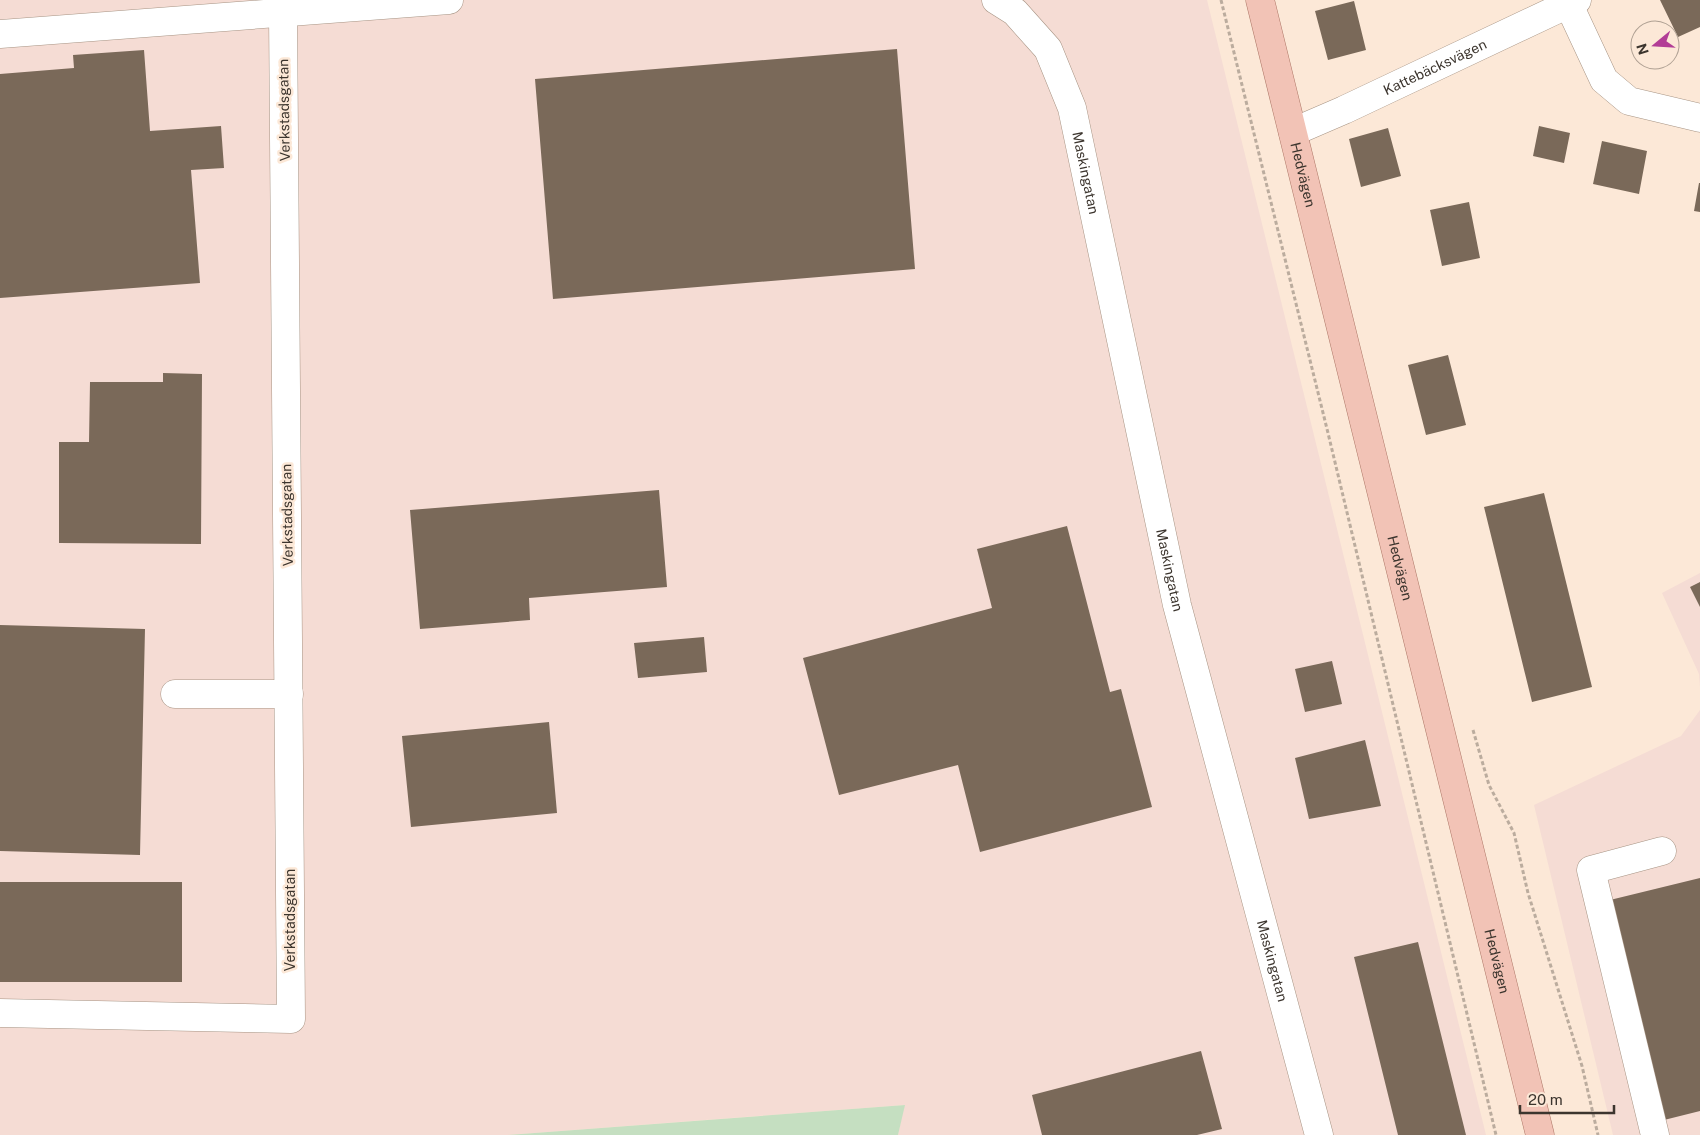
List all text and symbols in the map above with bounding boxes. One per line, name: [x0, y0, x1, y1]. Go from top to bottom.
north arrow: [1630, 20, 1680, 70]
street label: Kattebäcksvägen: [1381, 36, 1489, 98]
text: N: [1633, 41, 1652, 57]
street label: Verkstadsgatan: [275, 59, 293, 161]
street label: Maskingatan: [1069, 130, 1102, 216]
street label: Hedvägen: [1287, 141, 1319, 209]
street label: Verkstadsgatan: [278, 464, 296, 566]
street label: Maskingatan: [1153, 527, 1186, 613]
street label: Hedvägen: [1384, 534, 1416, 602]
street label: Verkstadsgatan: [282, 869, 298, 971]
street label: Maskingatan: [1254, 918, 1291, 1003]
street label: Hedvägen: [1481, 927, 1513, 995]
scale bar: [1520, 1082, 1614, 1114]
text: 20 m: [1528, 1091, 1563, 1108]

